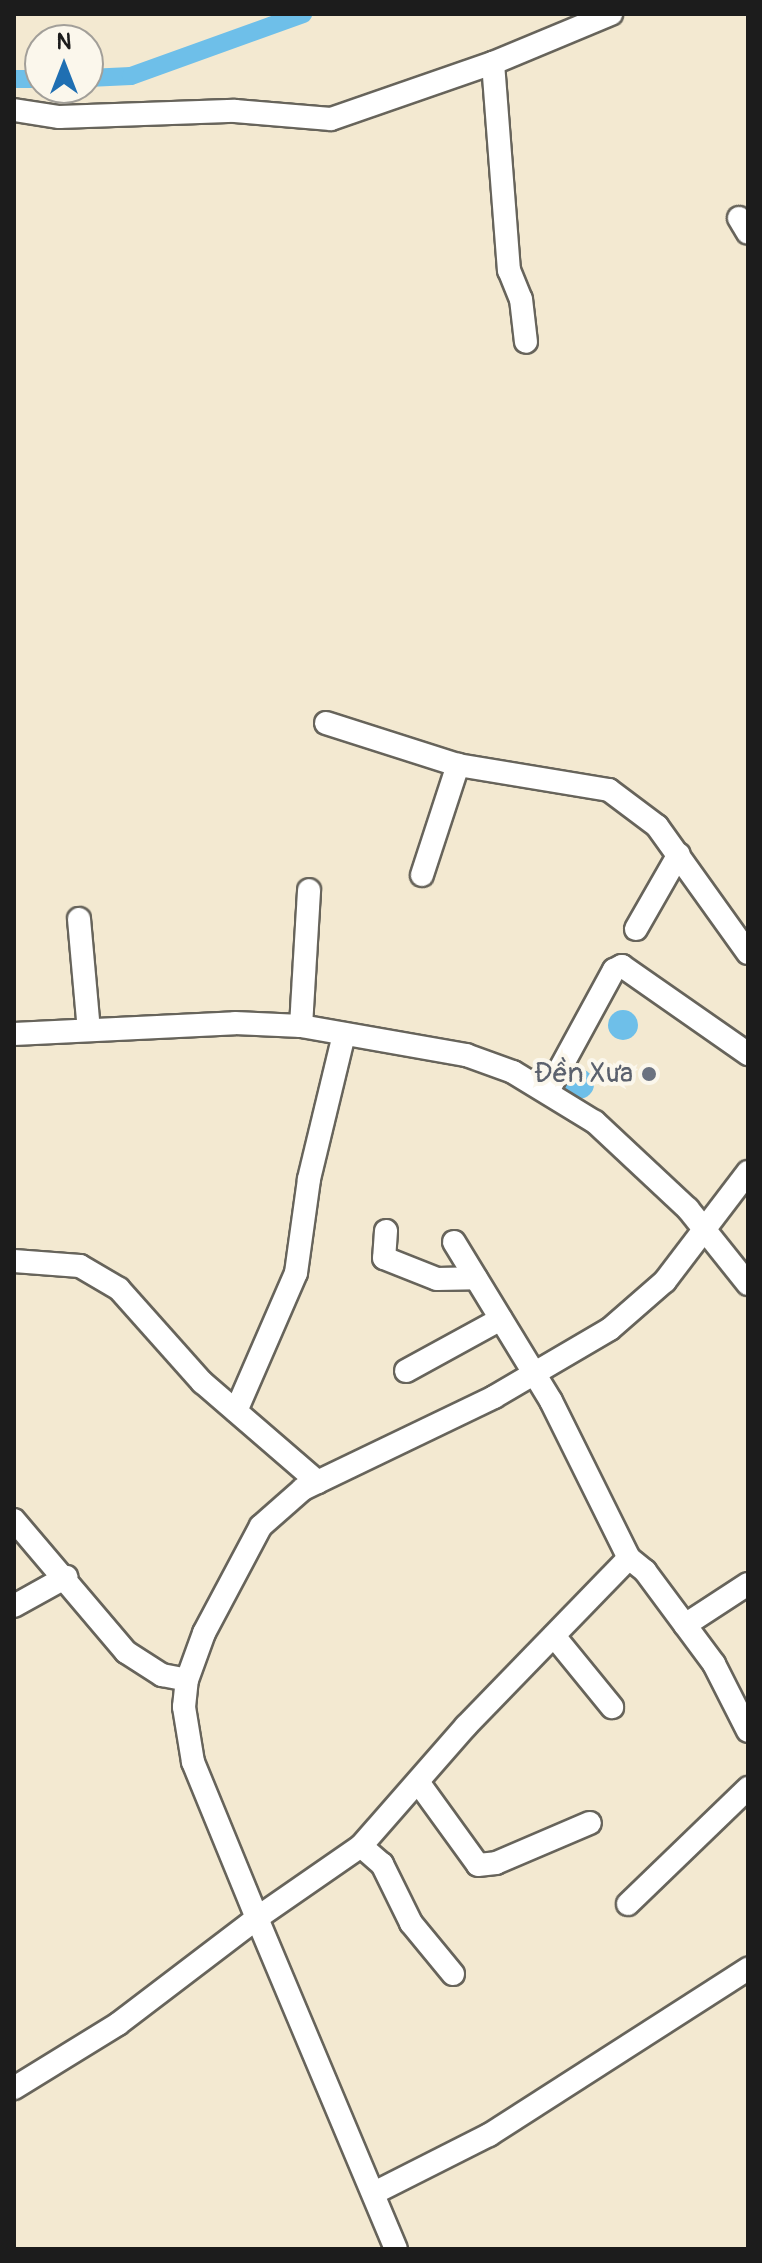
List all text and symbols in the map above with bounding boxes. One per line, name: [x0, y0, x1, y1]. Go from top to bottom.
north arrow: [24, 24, 104, 104]
text: N: [57, 28, 71, 56]
place label: Đền Xưa: [534, 1057, 633, 1091]
marker: Đền Xưa: [640, 1065, 658, 1083]

